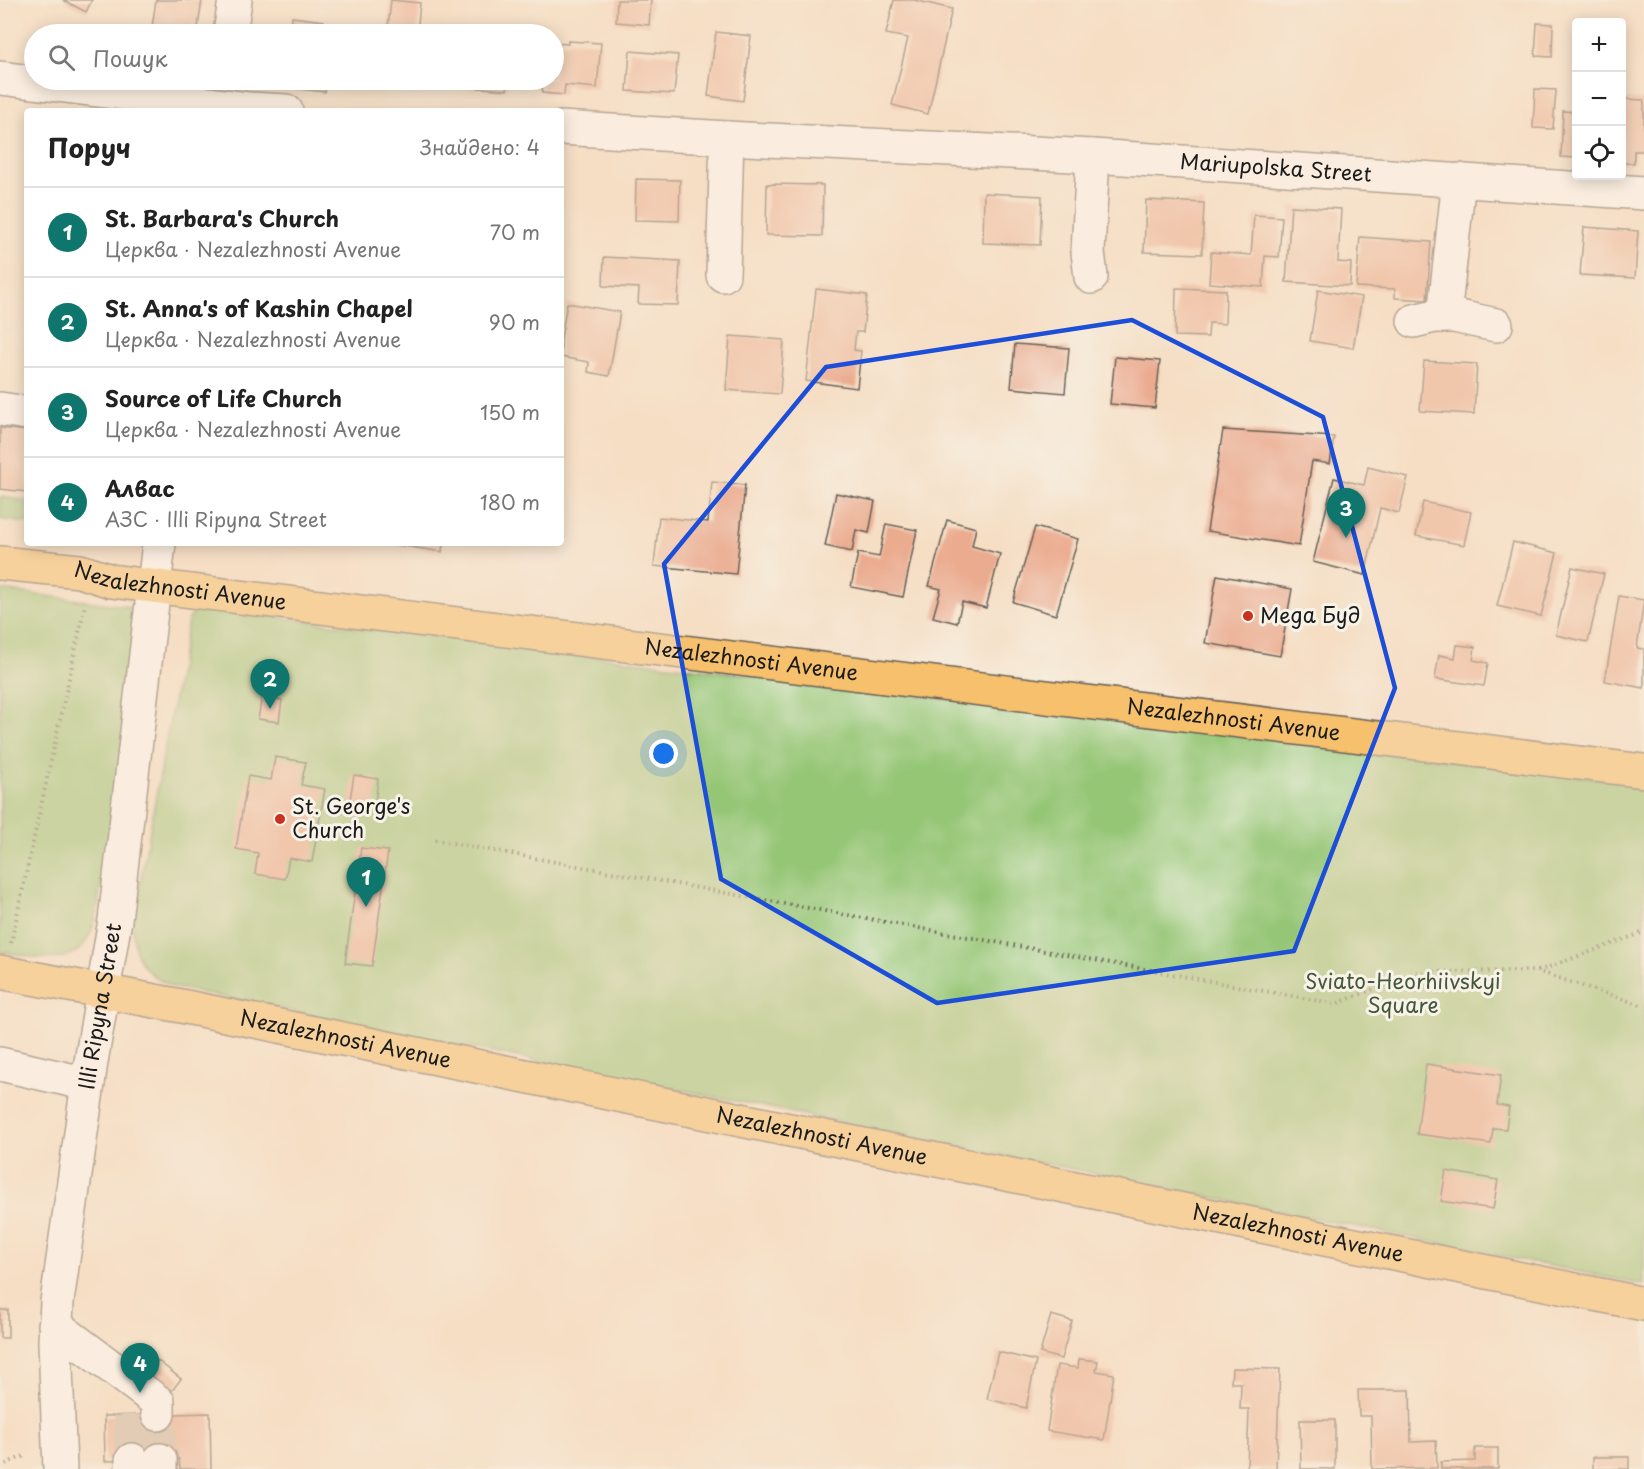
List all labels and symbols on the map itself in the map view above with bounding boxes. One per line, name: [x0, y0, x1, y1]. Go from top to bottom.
street label: Mariupolska Street: [1179, 144, 1373, 189]
pin: 3: [1326, 488, 1366, 538]
street label: Nezalezhnosti Avenue: [70, 552, 288, 617]
place label: Mega Буд: [1260, 598, 1360, 630]
marker: Mega Буд: [1241, 609, 1255, 623]
street label: Nezalezhnosti Avenue: [643, 629, 860, 687]
pin: 2: [250, 660, 290, 709]
street label: Nezalezhnosti Avenue: [1125, 689, 1342, 747]
your location: [649, 739, 678, 768]
place label: St. George's Church: [292, 789, 410, 845]
marker: St. George's Church: [273, 812, 287, 826]
pin: 1: [346, 858, 386, 907]
street label: Illi Ripyna Street: [69, 920, 128, 1091]
park label: Sviato-Heorhiivskyi Square: [1305, 964, 1501, 1020]
street label: Nezalezhnosti Avenue: [237, 1000, 454, 1075]
street label: Nezalezhnosti Avenue: [713, 1097, 931, 1172]
street label: Nezalezhnosti Avenue: [1190, 1194, 1407, 1269]
pin: 4: [120, 1344, 160, 1393]

